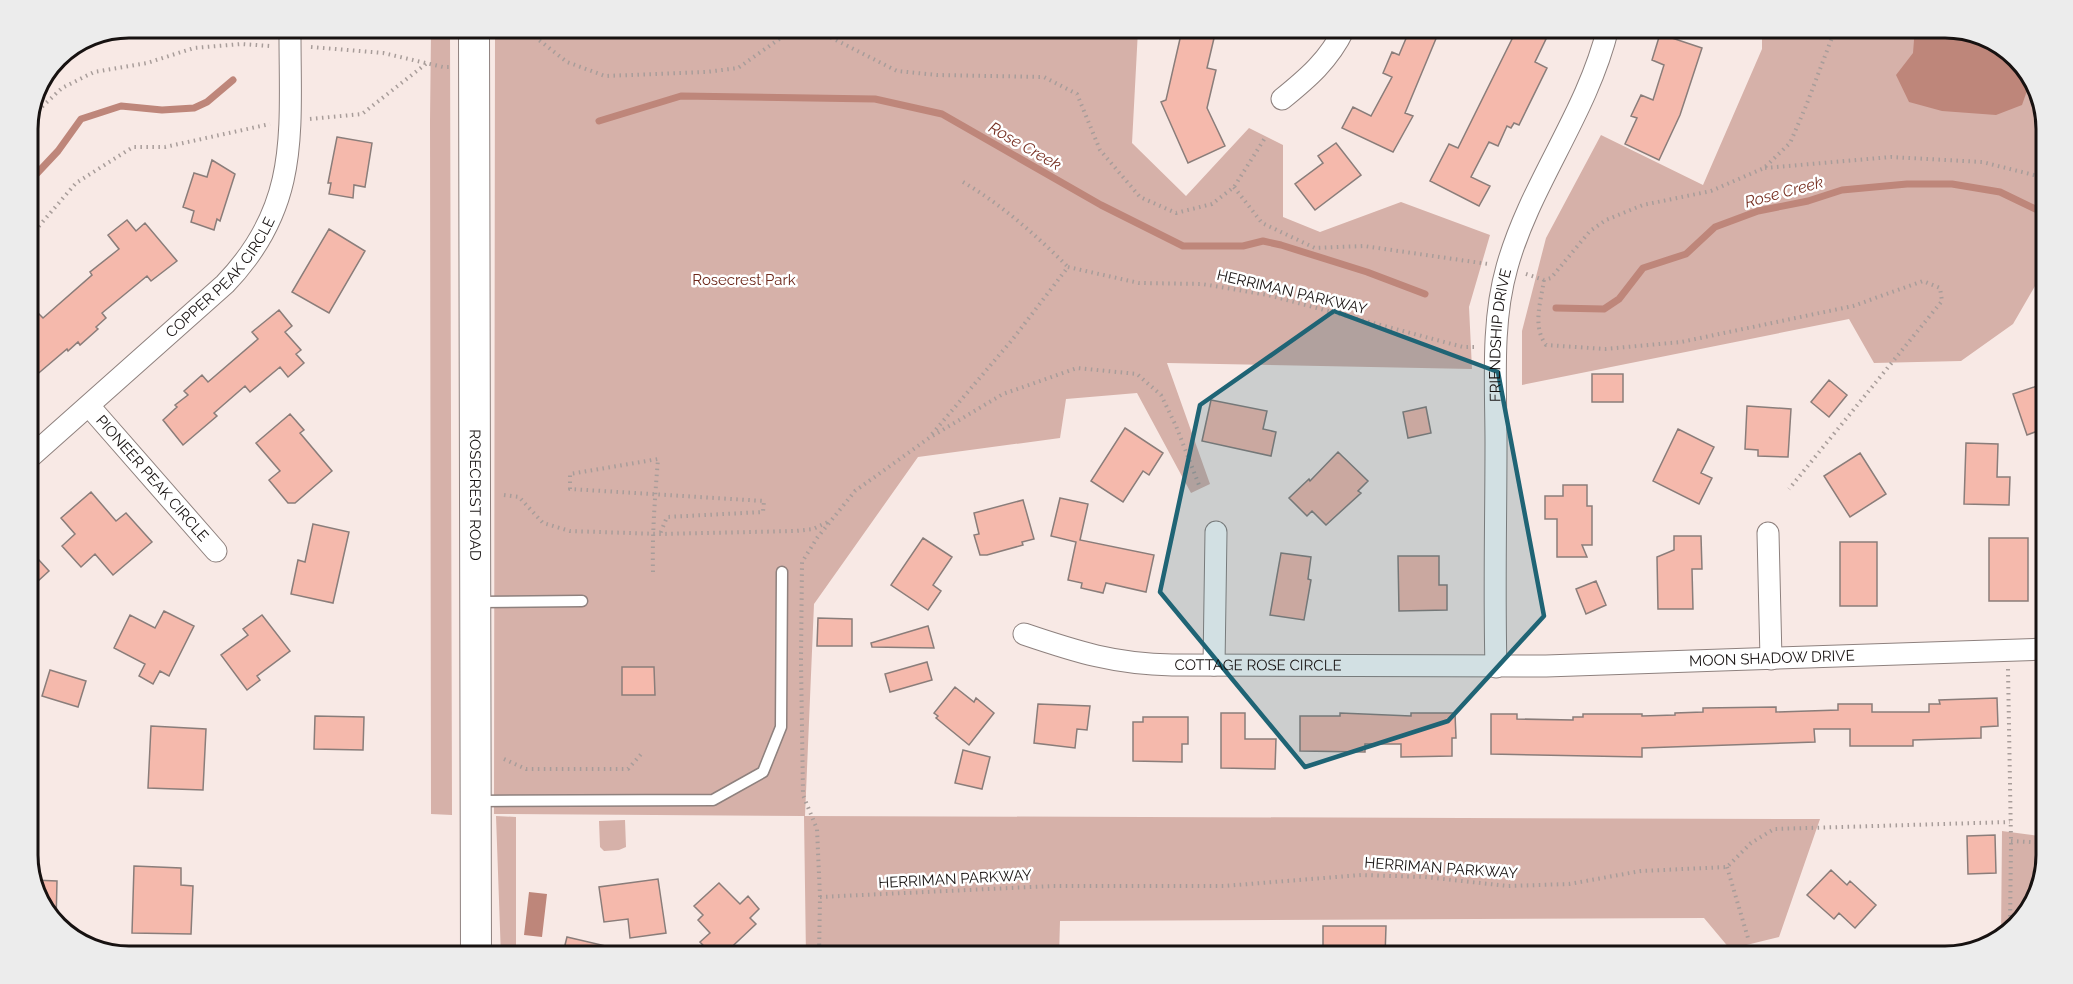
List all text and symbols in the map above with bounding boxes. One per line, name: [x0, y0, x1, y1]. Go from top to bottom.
water label: Rose Creek: [985, 118, 1065, 175]
water label: Rose Creek: [1743, 172, 1826, 212]
street label: COPPER PEAK CIRCLE: [162, 214, 279, 341]
street label: HERRIMAN PARKWAY: [1215, 266, 1369, 318]
street label: FRIENDSHIP DRIVE: [1486, 267, 1515, 402]
park label: Rosecrest Park: [692, 271, 796, 289]
street label: PIONEER PEAK CIRCLE: [92, 411, 212, 545]
street label: ROSECREST ROAD: [466, 429, 484, 561]
street label: MOON SHADOW DRIVE: [1689, 647, 1855, 670]
street label: COTTAGE ROSE CIRCLE: [1175, 656, 1342, 674]
street label: HERRIMAN PARKWAY: [1364, 854, 1519, 882]
street label: HERRIMAN PARKWAY: [878, 866, 1033, 892]

